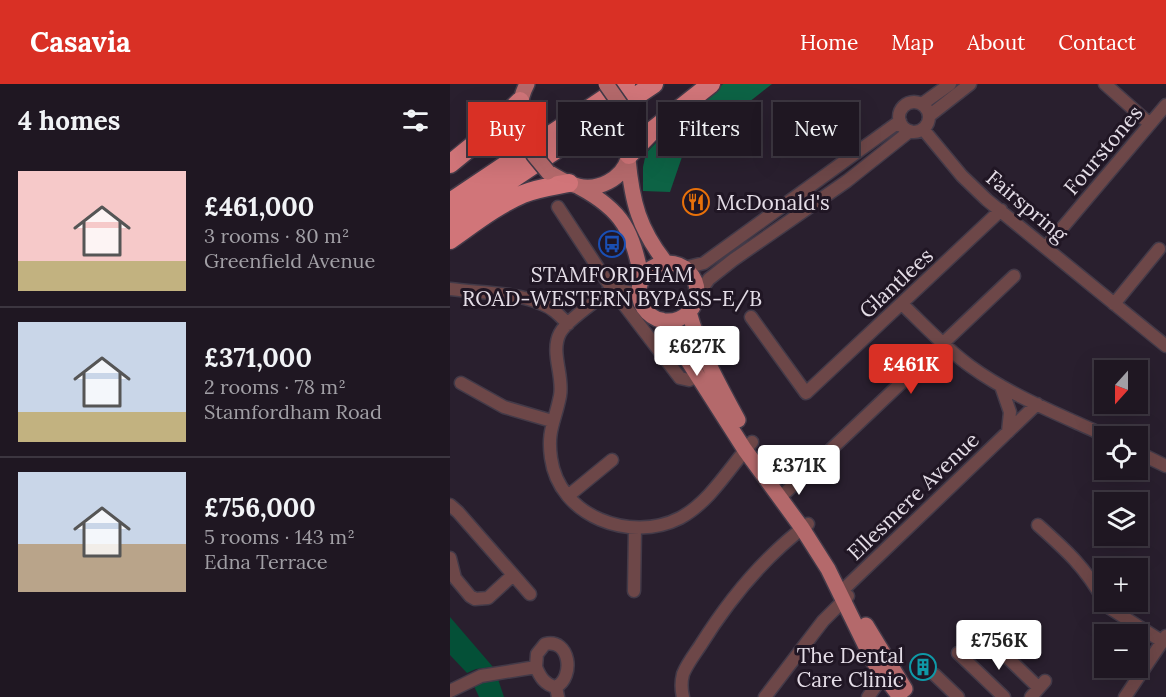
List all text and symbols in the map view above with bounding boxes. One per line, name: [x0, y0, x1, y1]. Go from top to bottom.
text: Casavia: [30, 24, 131, 60]
text: Home: [800, 29, 858, 56]
text: Map: [891, 29, 934, 56]
text: About: [967, 29, 1025, 56]
text: Contact: [1058, 29, 1136, 56]
street label: Fourstones: [1058, 100, 1148, 200]
chip: Buy: [468, 102, 546, 156]
chip: Rent: [558, 102, 646, 156]
chip: Filters: [658, 102, 761, 156]
chip: New: [773, 102, 859, 156]
text: 4 homes: [18, 104, 120, 137]
icon: filters: [399, 104, 432, 137]
street label: Fairspring: [981, 164, 1074, 248]
restaurant icon: McDonald's: [681, 187, 711, 217]
place label: McDonald's: [716, 189, 830, 216]
text: £461,000: [204, 190, 314, 223]
icon: home: [66, 195, 138, 267]
text: 3 rooms · 80 m²: [204, 223, 349, 248]
bus stop icon: STAMFORDHAM ROAD-WESTERN BYPASS-E/B: [597, 229, 627, 259]
street label: Glantlees: [853, 242, 939, 324]
text: Greenfield Avenue: [204, 248, 375, 273]
place label: STAMFORDHAM ROAD-WESTERN BYPASS-E/B: [462, 261, 762, 312]
pin: £627K: [655, 326, 739, 377]
text: £627K: [668, 333, 726, 358]
text: £371,000: [204, 341, 312, 374]
pin: £461K: [869, 344, 953, 395]
icon: home: [66, 346, 138, 418]
text: £461K: [883, 351, 939, 376]
north arrow: [1094, 360, 1148, 414]
map controls: [1094, 360, 1148, 678]
text: 2 rooms · 78 m²: [204, 374, 346, 399]
text: Stamfordham Road: [204, 399, 382, 424]
street label: Ellesmere Avenue: [841, 426, 985, 566]
button: locate: [1094, 426, 1148, 480]
pin: £371K: [757, 445, 841, 496]
text: £371K: [772, 452, 826, 477]
text: £756,000: [204, 491, 316, 524]
button: layers: [1094, 492, 1148, 546]
icon: home: [66, 496, 138, 568]
text: 5 rooms · 143 m²: [204, 524, 355, 549]
text: Edna Terrace: [204, 549, 328, 574]
button: +: [1094, 558, 1148, 612]
pin: £756K: [957, 620, 1041, 671]
button: −: [1094, 624, 1148, 678]
text: £756K: [970, 627, 1028, 652]
place label: The Dental Care Clinic: [797, 642, 904, 693]
building icon: The Dental Care Clinic: [908, 652, 938, 682]

